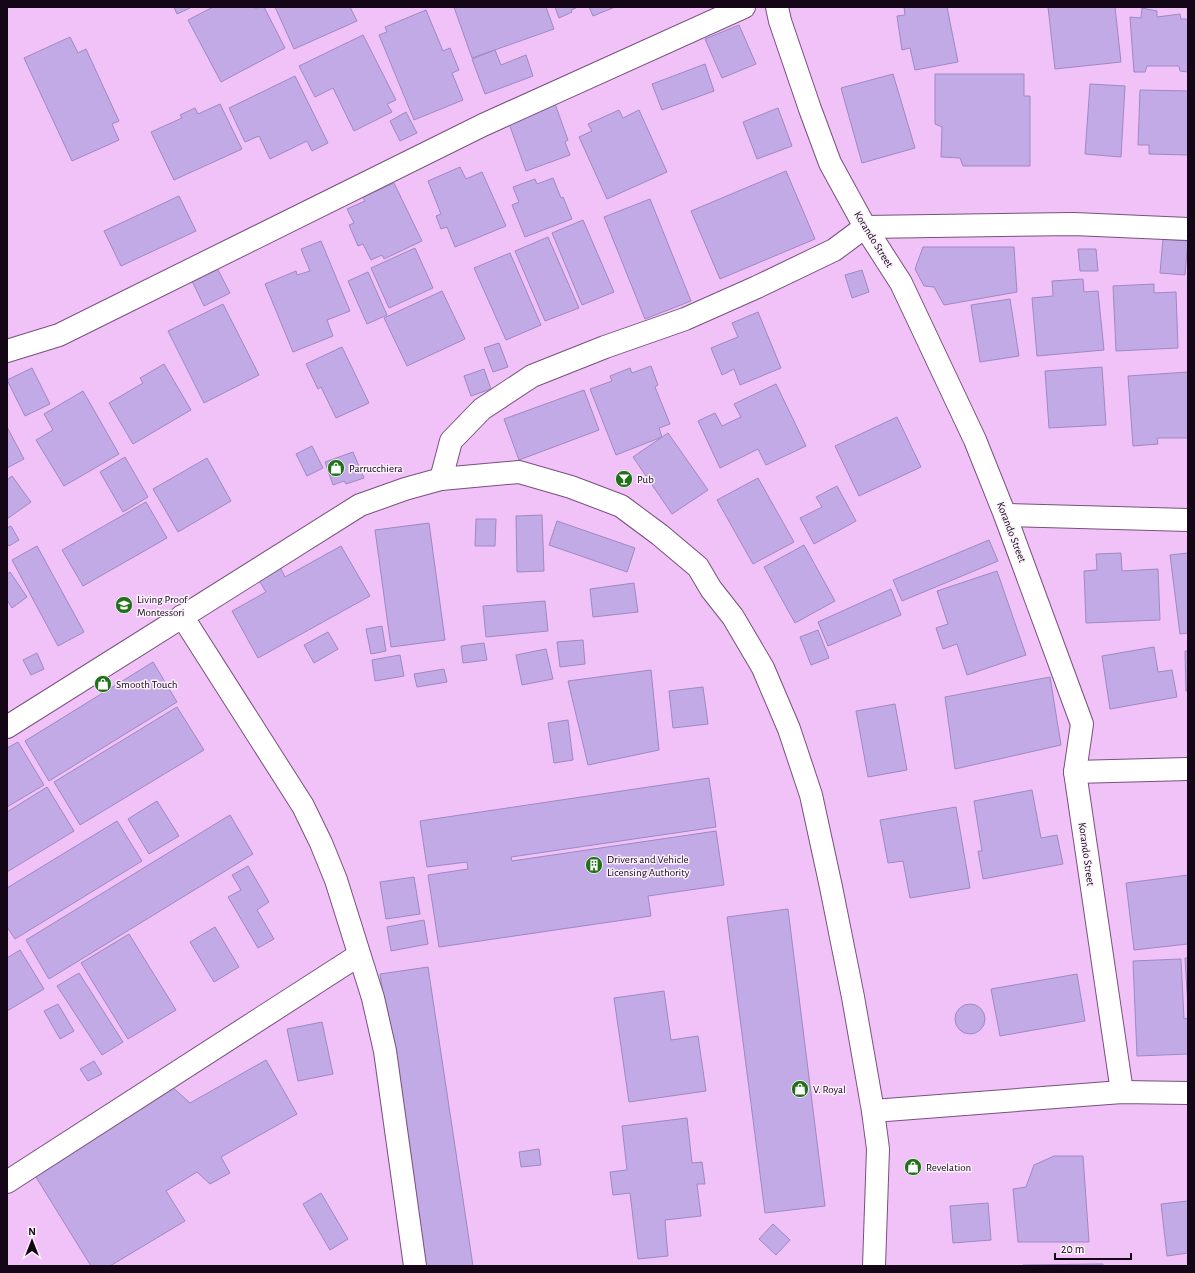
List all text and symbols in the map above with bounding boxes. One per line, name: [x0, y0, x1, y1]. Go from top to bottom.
street label: Korando Street: [852, 209, 895, 270]
shop icon: Parrucchiera: [326, 458, 346, 478]
place label: Parrucchiera: [349, 463, 403, 474]
bar icon: Pub: [614, 469, 634, 489]
place label: Pub: [637, 474, 654, 485]
street label: Korando Street: [995, 500, 1028, 564]
place label: Living Proof Montessori: [137, 594, 188, 618]
school or university icon: Living Proof Montessori: [114, 595, 134, 615]
shop icon: Smooth Touch: [93, 674, 113, 694]
place label: Smooth Touch: [116, 679, 177, 690]
street label: Korando Street: [1077, 822, 1096, 887]
place label: Drivers and Vehicle Licensing Authority: [607, 854, 690, 878]
building icon: Drivers and Vehicle Licensing Authority: [584, 855, 604, 875]
shop icon: V. Royal: [790, 1079, 810, 1099]
place label: V. Royal: [813, 1084, 846, 1095]
shop icon: Revelation: [903, 1157, 923, 1177]
place label: Revelation: [926, 1162, 971, 1173]
north arrow: [12, 1221, 52, 1261]
text: N: [28, 1226, 36, 1237]
scale bar: [1055, 1235, 1131, 1261]
text: 20 m: [1061, 1243, 1084, 1255]

